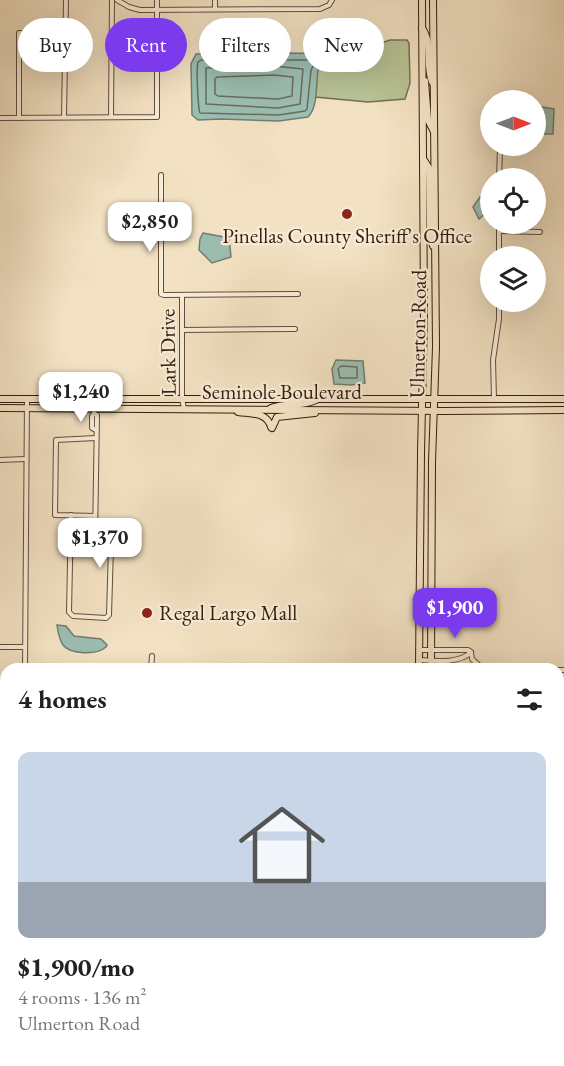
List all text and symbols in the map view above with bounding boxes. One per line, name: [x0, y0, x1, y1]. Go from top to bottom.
chip: Buy: [18, 18, 93, 72]
chip: Rent: [105, 18, 187, 72]
chip: Filters: [199, 18, 291, 72]
chip: New: [303, 18, 384, 72]
north arrow: [480, 90, 546, 156]
map controls: [480, 90, 546, 312]
button: locate: [480, 168, 546, 234]
pin: $2,850: [101, 202, 199, 253]
marker: Pinellas County Sheriff's Office: [340, 207, 354, 221]
text: $2,850: [122, 208, 178, 234]
place label: Pinellas County Sheriff's Office: [222, 222, 472, 249]
button: layers: [480, 246, 546, 312]
street label: Ulmerton Road: [403, 269, 432, 398]
street label: Lark Drive: [153, 308, 182, 396]
pin: $1,240: [32, 372, 130, 423]
text: $1,240: [53, 378, 109, 404]
street label: Seminole Boulevard: [202, 378, 362, 405]
pin: $1,370: [51, 518, 149, 569]
text: $1,370: [72, 524, 128, 550]
pin: $1,900: [406, 588, 504, 639]
text: $1,900: [427, 594, 483, 620]
place label: Regal Largo Mall: [159, 599, 297, 626]
marker: Regal Largo Mall: [140, 606, 154, 620]
text: 4 homes: [18, 682, 107, 716]
icon: filters: [513, 683, 546, 716]
icon: home: [228, 791, 336, 899]
text: $1,900/mo: [18, 950, 134, 984]
text: 4 rooms · 136 m²: [18, 984, 146, 1010]
text: Ulmerton Road: [18, 1010, 140, 1036]

